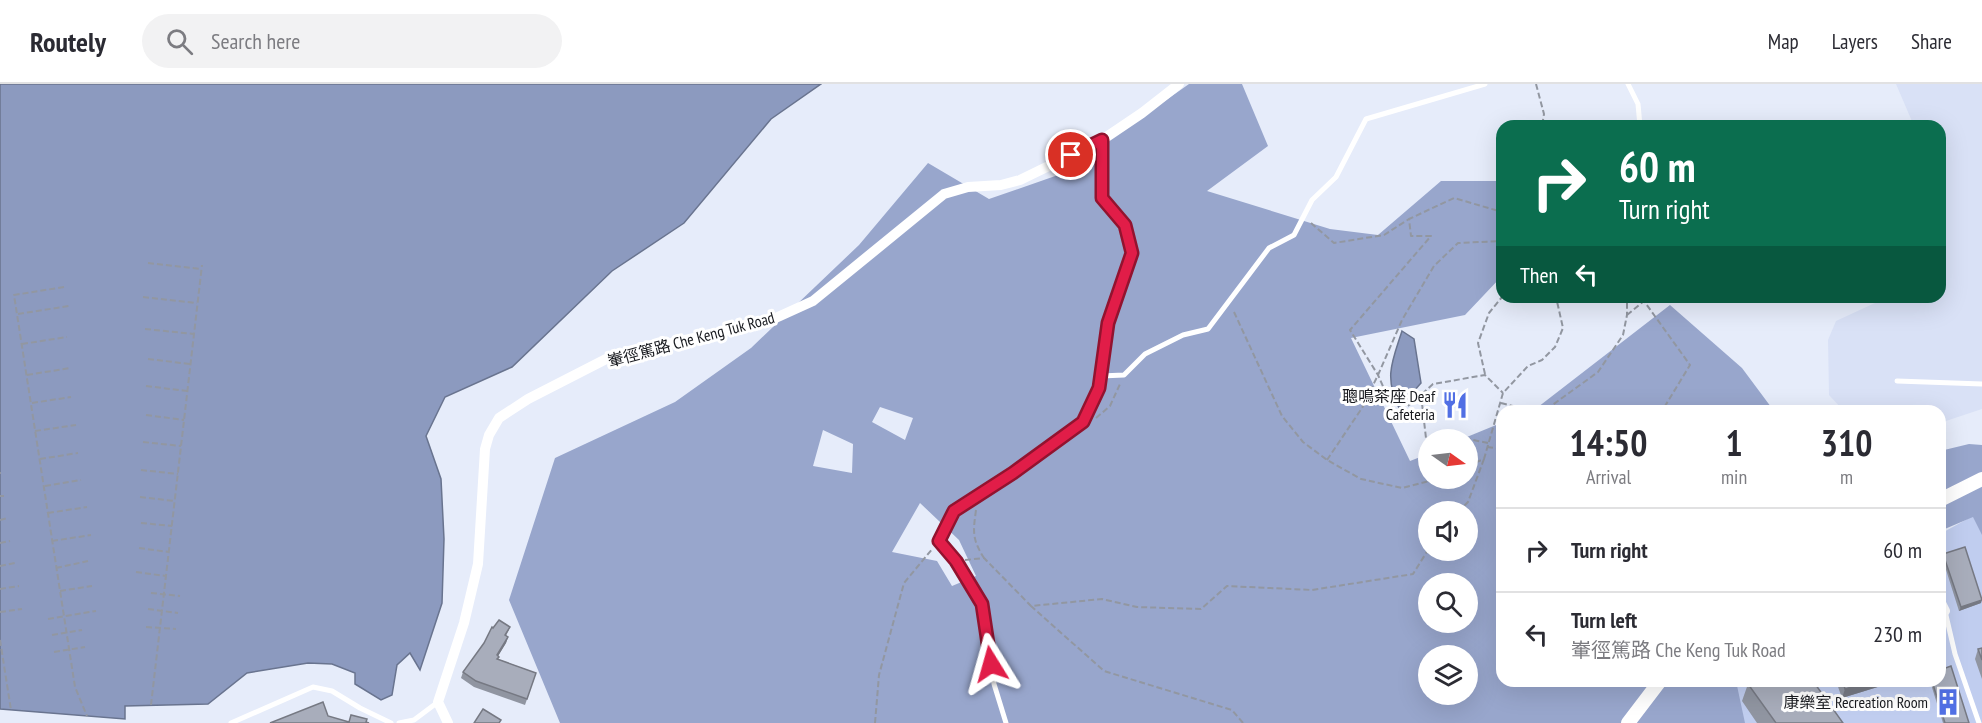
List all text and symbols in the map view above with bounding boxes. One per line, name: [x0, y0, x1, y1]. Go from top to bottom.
search box: [142, 14, 562, 68]
text: Routely: [30, 23, 106, 60]
icon: search: [163, 25, 196, 58]
text: Search here: [211, 27, 300, 55]
text: Map: [1768, 28, 1799, 55]
text: Layers: [1832, 28, 1878, 55]
text: Share: [1911, 28, 1952, 55]
pin: [1045, 129, 1096, 180]
icon: arrive: [1054, 138, 1087, 171]
text: 60 m: [1619, 139, 1696, 194]
icon: right: [1520, 144, 1598, 222]
text: Turn right: [1619, 192, 1710, 226]
icon: left: [1570, 258, 1603, 291]
text: Then: [1520, 261, 1558, 289]
street label: 輋徑篤路 Che Keng Tuk Road: [605, 307, 777, 371]
place label: 聰鳴茶座 Deaf Cafeteria: [1342, 386, 1436, 424]
restaurant icon: 聰鳴茶座 Deaf Cafeteria: [1440, 390, 1470, 420]
text: 14:50: [1570, 419, 1647, 466]
text: 1: [1725, 419, 1743, 466]
text: 310: [1821, 419, 1872, 466]
north arrow: [1418, 429, 1478, 489]
map controls: [1418, 429, 1478, 705]
text: Arrival: [1586, 464, 1631, 490]
text: min: [1721, 464, 1747, 490]
text: m: [1840, 464, 1853, 490]
button: sound: [1418, 501, 1478, 561]
icon: right: [1520, 534, 1553, 567]
text: Turn right: [1571, 536, 1648, 564]
text: 60 m: [1883, 536, 1922, 564]
button: search: [1418, 573, 1478, 633]
text: Turn left: [1571, 606, 1637, 634]
icon: left: [1520, 618, 1553, 651]
text: 230 m: [1873, 620, 1922, 648]
position arrow: [959, 632, 1023, 696]
text: 輋徑篤路 Che Keng Tuk Road: [1571, 637, 1786, 663]
button: layers: [1418, 645, 1478, 705]
building icon: 康樂室 Recreation Room: [1933, 687, 1963, 717]
place label: 康樂室 Recreation Room: [1783, 692, 1928, 712]

